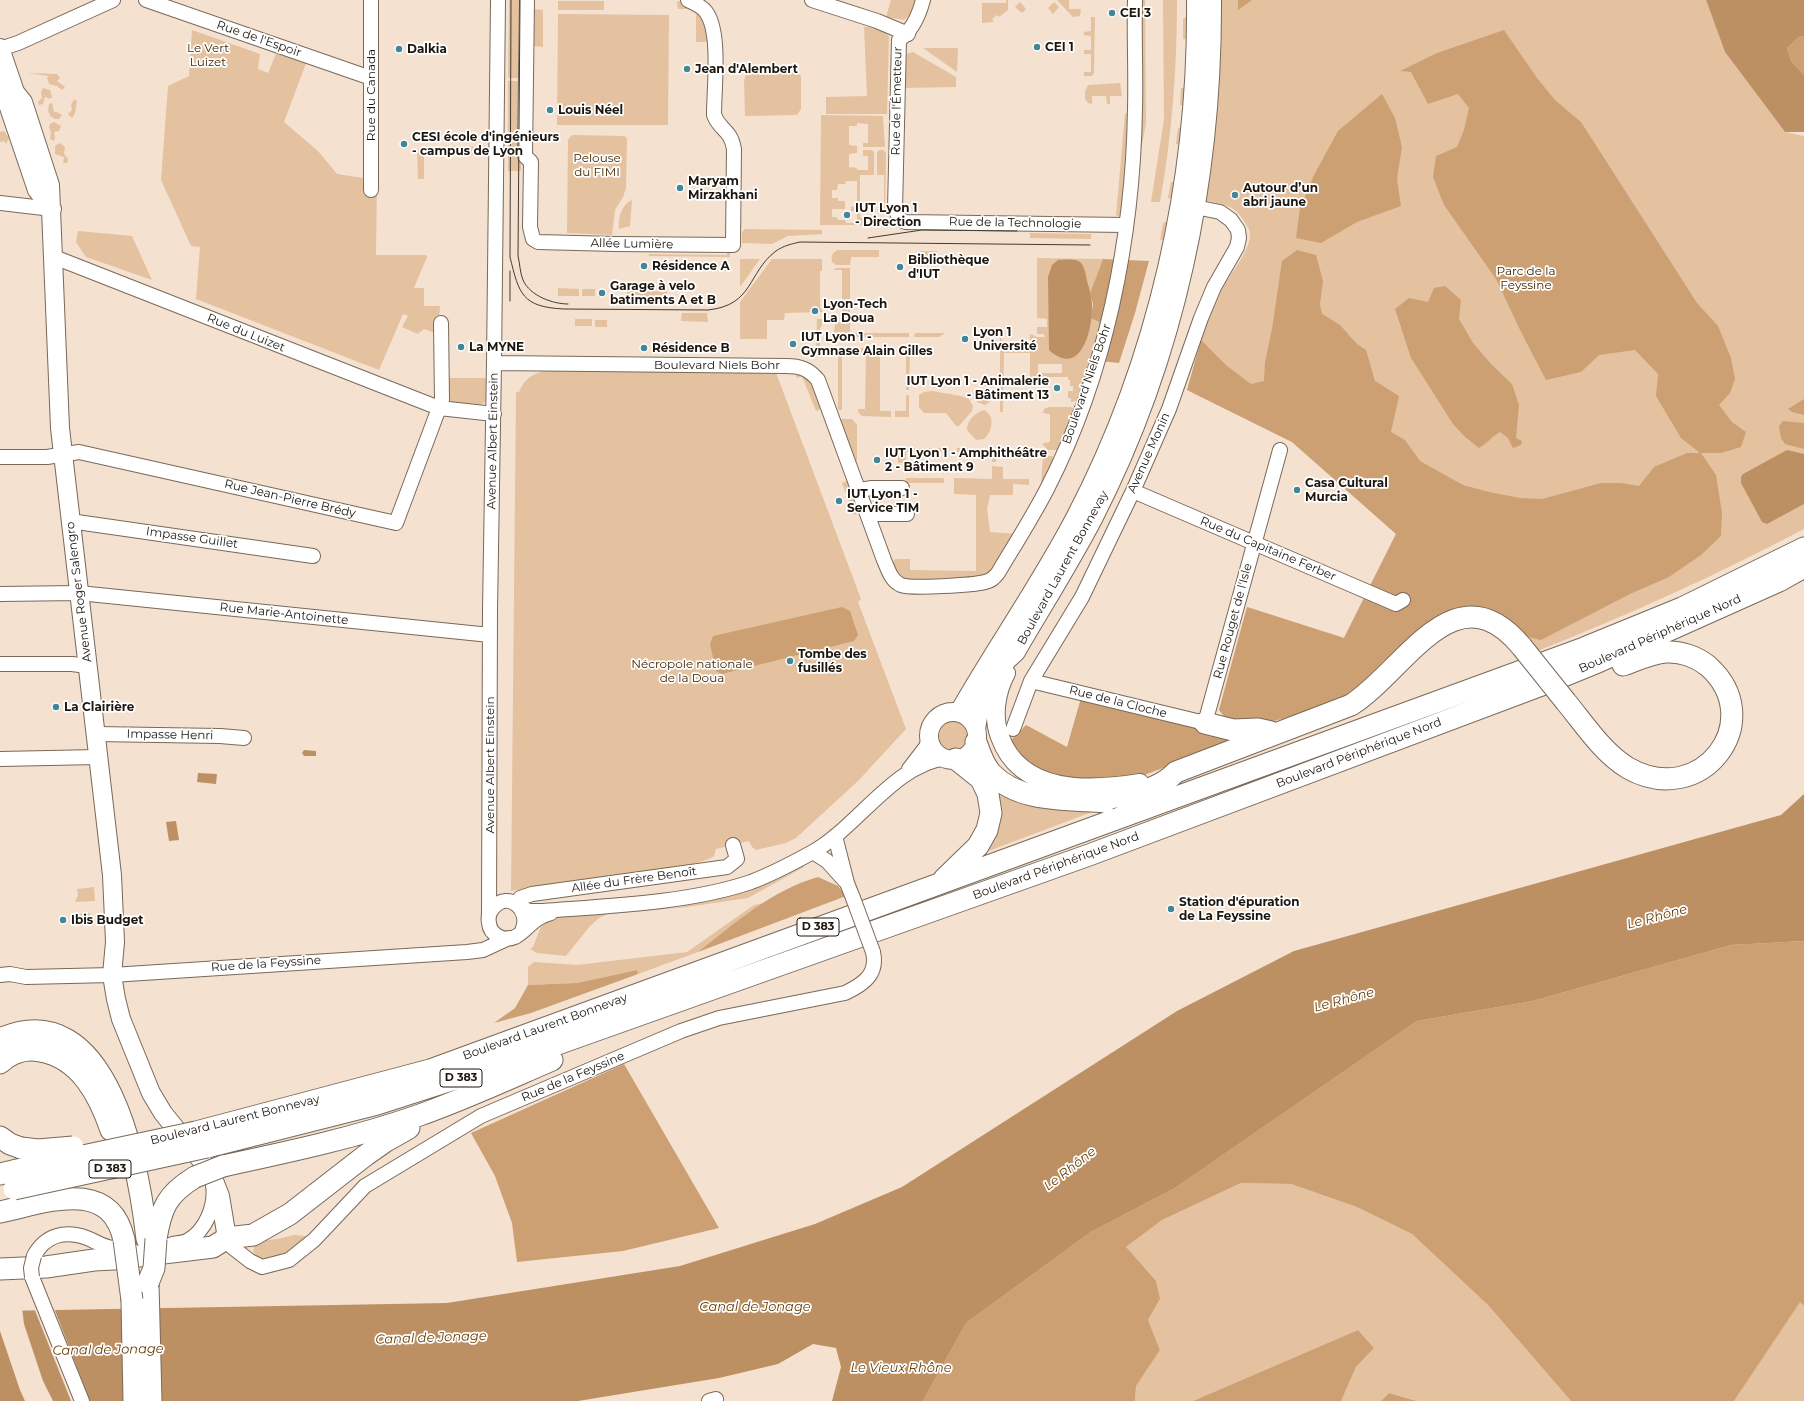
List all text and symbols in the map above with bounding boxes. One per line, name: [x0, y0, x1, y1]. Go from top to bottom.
place label: CEI 3: [1120, 6, 1151, 20]
marker: CEI 3: [1107, 8, 1117, 18]
street label: Rue de l'Espoir: [215, 18, 303, 60]
place label: CEI 1: [1045, 40, 1074, 54]
park label: Le Vert Luizet: [187, 41, 229, 69]
place label: Dalkia: [407, 42, 447, 56]
marker: CEI 1: [1032, 42, 1042, 52]
marker: Dalkia: [394, 44, 404, 54]
street label: Rue de l'Émetteur: [889, 46, 905, 156]
street label: Rue du Canada: [364, 49, 378, 141]
place label: Jean d'Alembert: [695, 62, 798, 76]
marker: Jean d'Alembert: [682, 64, 692, 74]
place label: Louis Néel: [558, 103, 623, 117]
marker: Louis Néel: [545, 105, 555, 115]
place label: CESI école d'ingénieurs - campus de Lyon: [412, 130, 559, 158]
marker: CESI école d'ingénieurs - campus de Lyon: [399, 139, 409, 149]
park label: Pelouse du FIMI: [573, 151, 621, 179]
place label: Maryam Mirzakhani: [688, 174, 758, 202]
place label: Autour d’un abri jaune: [1243, 181, 1318, 209]
marker: Maryam Mirzakhani: [675, 183, 685, 193]
marker: Autour d’un abri jaune: [1230, 190, 1240, 200]
place label: IUT Lyon 1 - Direction: [855, 201, 921, 229]
marker: IUT Lyon 1 - Direction: [842, 210, 852, 220]
street label: Rue de la Technologie: [949, 215, 1081, 231]
street label: Allée Lumière: [590, 236, 674, 252]
place label: Bibliothèque d'IUT: [908, 253, 989, 281]
place label: Résidence A: [652, 259, 730, 273]
marker: Résidence A: [639, 261, 649, 271]
marker: Bibliothèque d'IUT: [895, 262, 905, 272]
park label: Parc de la Feyssine: [1497, 264, 1555, 292]
place label: Garage à velo batiments A et B: [610, 279, 716, 307]
marker: Garage à velo batiments A et B: [597, 288, 607, 298]
place label: Lyon-Tech La Doua: [823, 297, 887, 325]
marker: Lyon-Tech La Doua: [810, 306, 820, 316]
street label: Rue du Luizet: [205, 311, 287, 355]
street label: Boulevard Niels Bohr: [1060, 322, 1114, 446]
place label: Lyon 1 Université: [973, 325, 1037, 353]
place label: IUT Lyon 1 - Gymnase Alain Gilles: [801, 330, 933, 358]
marker: Lyon 1 Université: [960, 334, 970, 344]
marker: IUT Lyon 1 - Gymnase Alain Gilles: [788, 339, 798, 349]
place label: La MYNE: [469, 340, 524, 354]
place label: Résidence B: [652, 341, 730, 355]
marker: La MYNE: [456, 342, 466, 352]
marker: Résidence B: [639, 343, 649, 353]
street label: Boulevard Niels Bohr: [654, 358, 780, 372]
street label: Avenue Albert Einstein: [485, 372, 501, 510]
place label: IUT Lyon 1 - Animalerie - Bâtiment 13: [906, 374, 1049, 402]
marker: IUT Lyon 1 - Animalerie - Bâtiment 13: [1052, 383, 1062, 393]
street label: Avenue Monin: [1125, 410, 1173, 496]
place label: IUT Lyon 1 - Amphithéâtre 2 - Bâtiment 9: [885, 446, 1047, 474]
marker: IUT Lyon 1 - Amphithéâtre 2 - Bâtiment 9: [872, 455, 882, 465]
place label: Casa Cultural Murcia: [1305, 476, 1388, 504]
street label: Rue Jean-Pierre Brédy: [223, 477, 357, 521]
marker: Casa Cultural Murcia: [1292, 485, 1302, 495]
place label: IUT Lyon 1 - Service TIM: [847, 487, 919, 515]
street label: Boulevard Laurent Bonnevay: [1015, 488, 1111, 648]
marker: IUT Lyon 1 - Service TIM: [834, 496, 844, 506]
street label: Rue du Capitaine Ferber: [1198, 514, 1338, 584]
street label: Avenue Roger Salengro: [63, 521, 95, 663]
street label: Impasse Guillet: [145, 524, 239, 552]
street label: Rue Rouget de l'Isle: [1211, 562, 1255, 680]
street label: Boulevard Périphérique Nord: [1577, 592, 1743, 676]
street label: Rue Marie-Antoinette: [219, 600, 349, 628]
place label: Tombe des fusillés: [798, 647, 867, 675]
marker: Tombe des fusillés: [785, 656, 795, 666]
park label: Nécropole nationale de la Doua: [631, 657, 753, 685]
street label: Rue de la Cloche: [1068, 683, 1168, 721]
street label: Avenue Albert Einstein: [483, 696, 497, 834]
place label: La Clairière: [64, 700, 134, 714]
marker: La Clairière: [51, 702, 61, 712]
street label: Boulevard Périphérique Nord: [1274, 715, 1444, 791]
street label: Impasse Henri: [127, 727, 213, 743]
street label: Boulevard Périphérique Nord: [971, 829, 1141, 903]
street label: Allée du Frère Benoît: [570, 864, 698, 896]
place label: Station d'épuration de La Feyssine: [1179, 895, 1300, 923]
water label: Le Rhône: [1625, 901, 1689, 933]
marker: Station d'épuration de La Feyssine: [1166, 904, 1176, 914]
place label: Ibis Budget: [71, 913, 144, 927]
marker: Ibis Budget: [58, 915, 68, 925]
road number: D 383: [797, 918, 839, 936]
street label: Rue de la Feyssine: [210, 953, 322, 975]
water label: Le Rhône: [1312, 984, 1376, 1016]
street label: Boulevard Laurent Bonnevay: [461, 990, 629, 1064]
street label: Rue de la Feyssine: [519, 1049, 627, 1105]
road number: D 383: [440, 1069, 482, 1087]
street label: Boulevard Laurent Bonnevay: [149, 1092, 321, 1148]
water label: Le Rhône: [1041, 1144, 1099, 1194]
road number: D 383: [89, 1160, 131, 1178]
water label: Canal de Jonage: [699, 1299, 811, 1315]
water label: Canal de Jonage: [375, 1328, 487, 1348]
water label: Canal de Jonage: [52, 1341, 164, 1359]
water label: Le Vieux Rhône: [850, 1360, 952, 1376]

